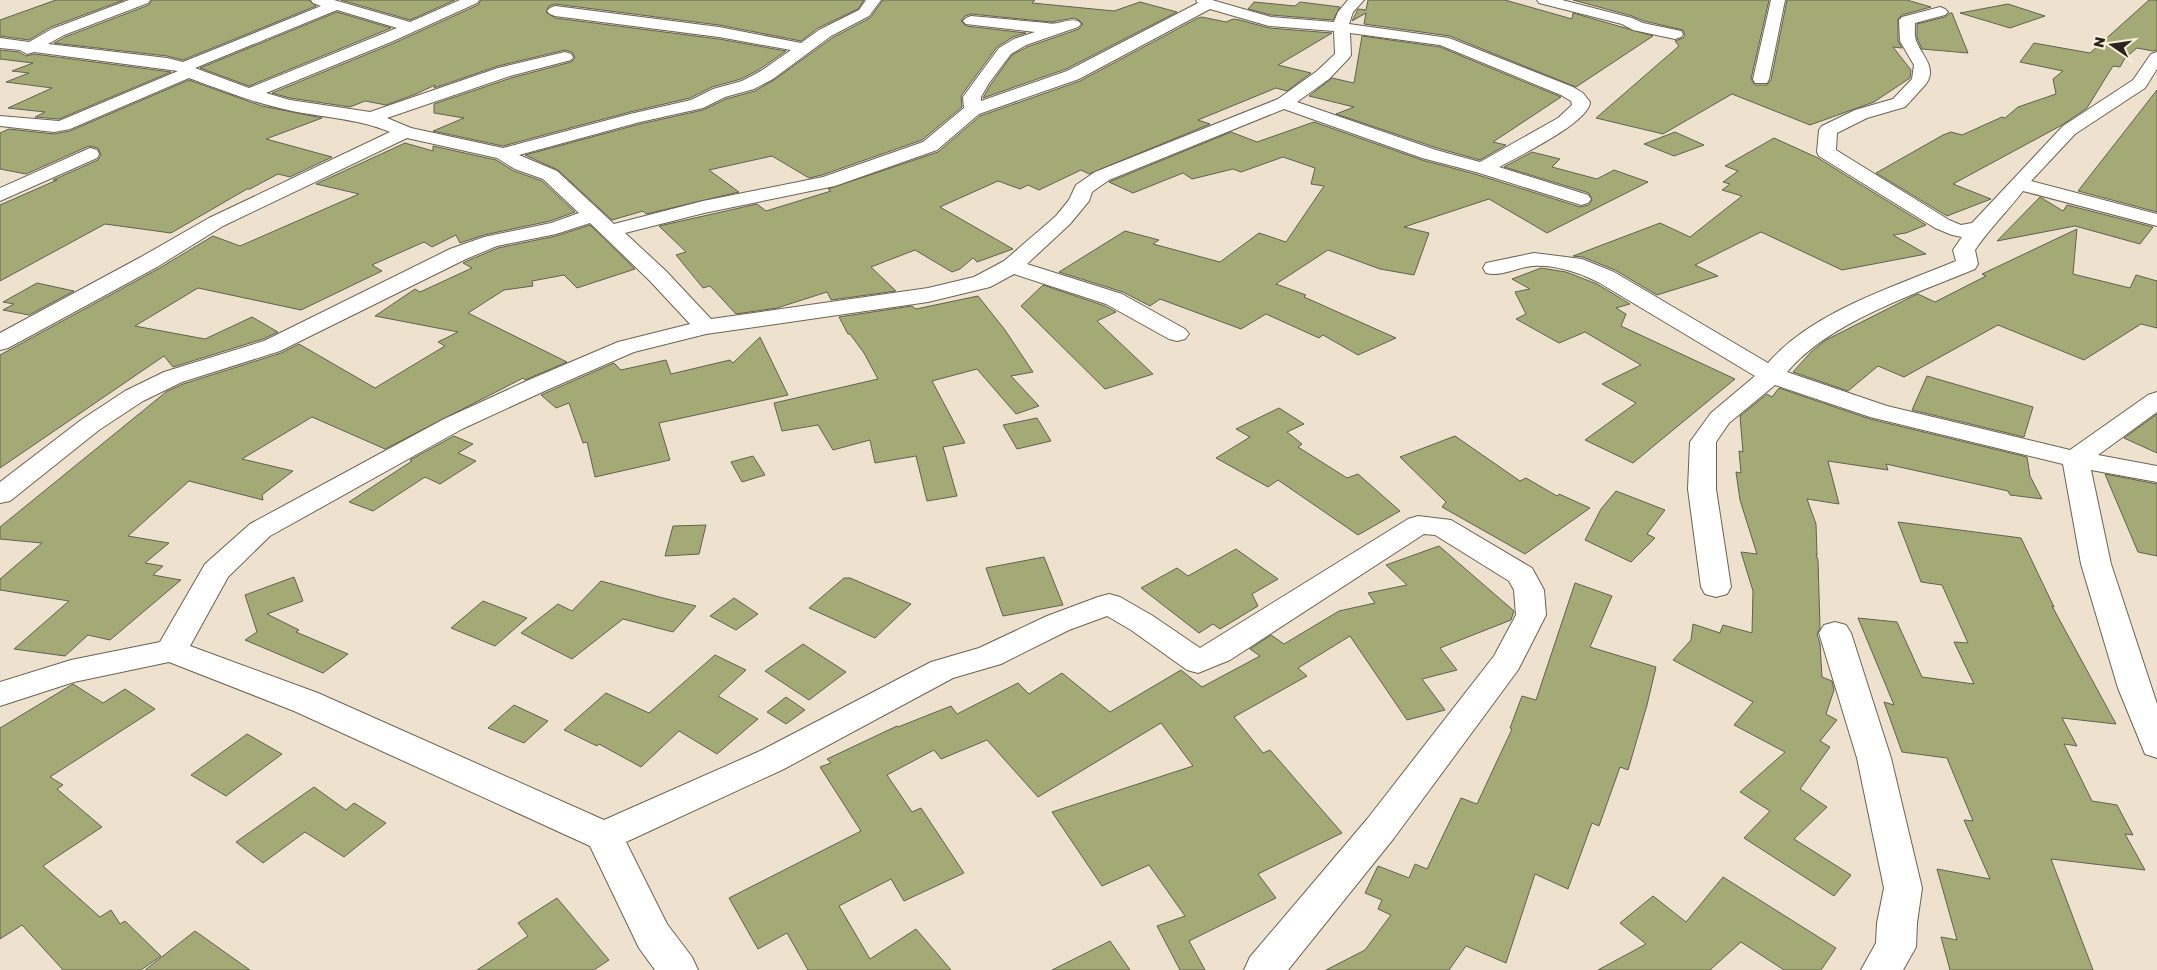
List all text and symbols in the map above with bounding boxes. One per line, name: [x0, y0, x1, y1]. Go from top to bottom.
north arrow: [2087, 20, 2137, 70]
text: N: [2089, 35, 2108, 49]

